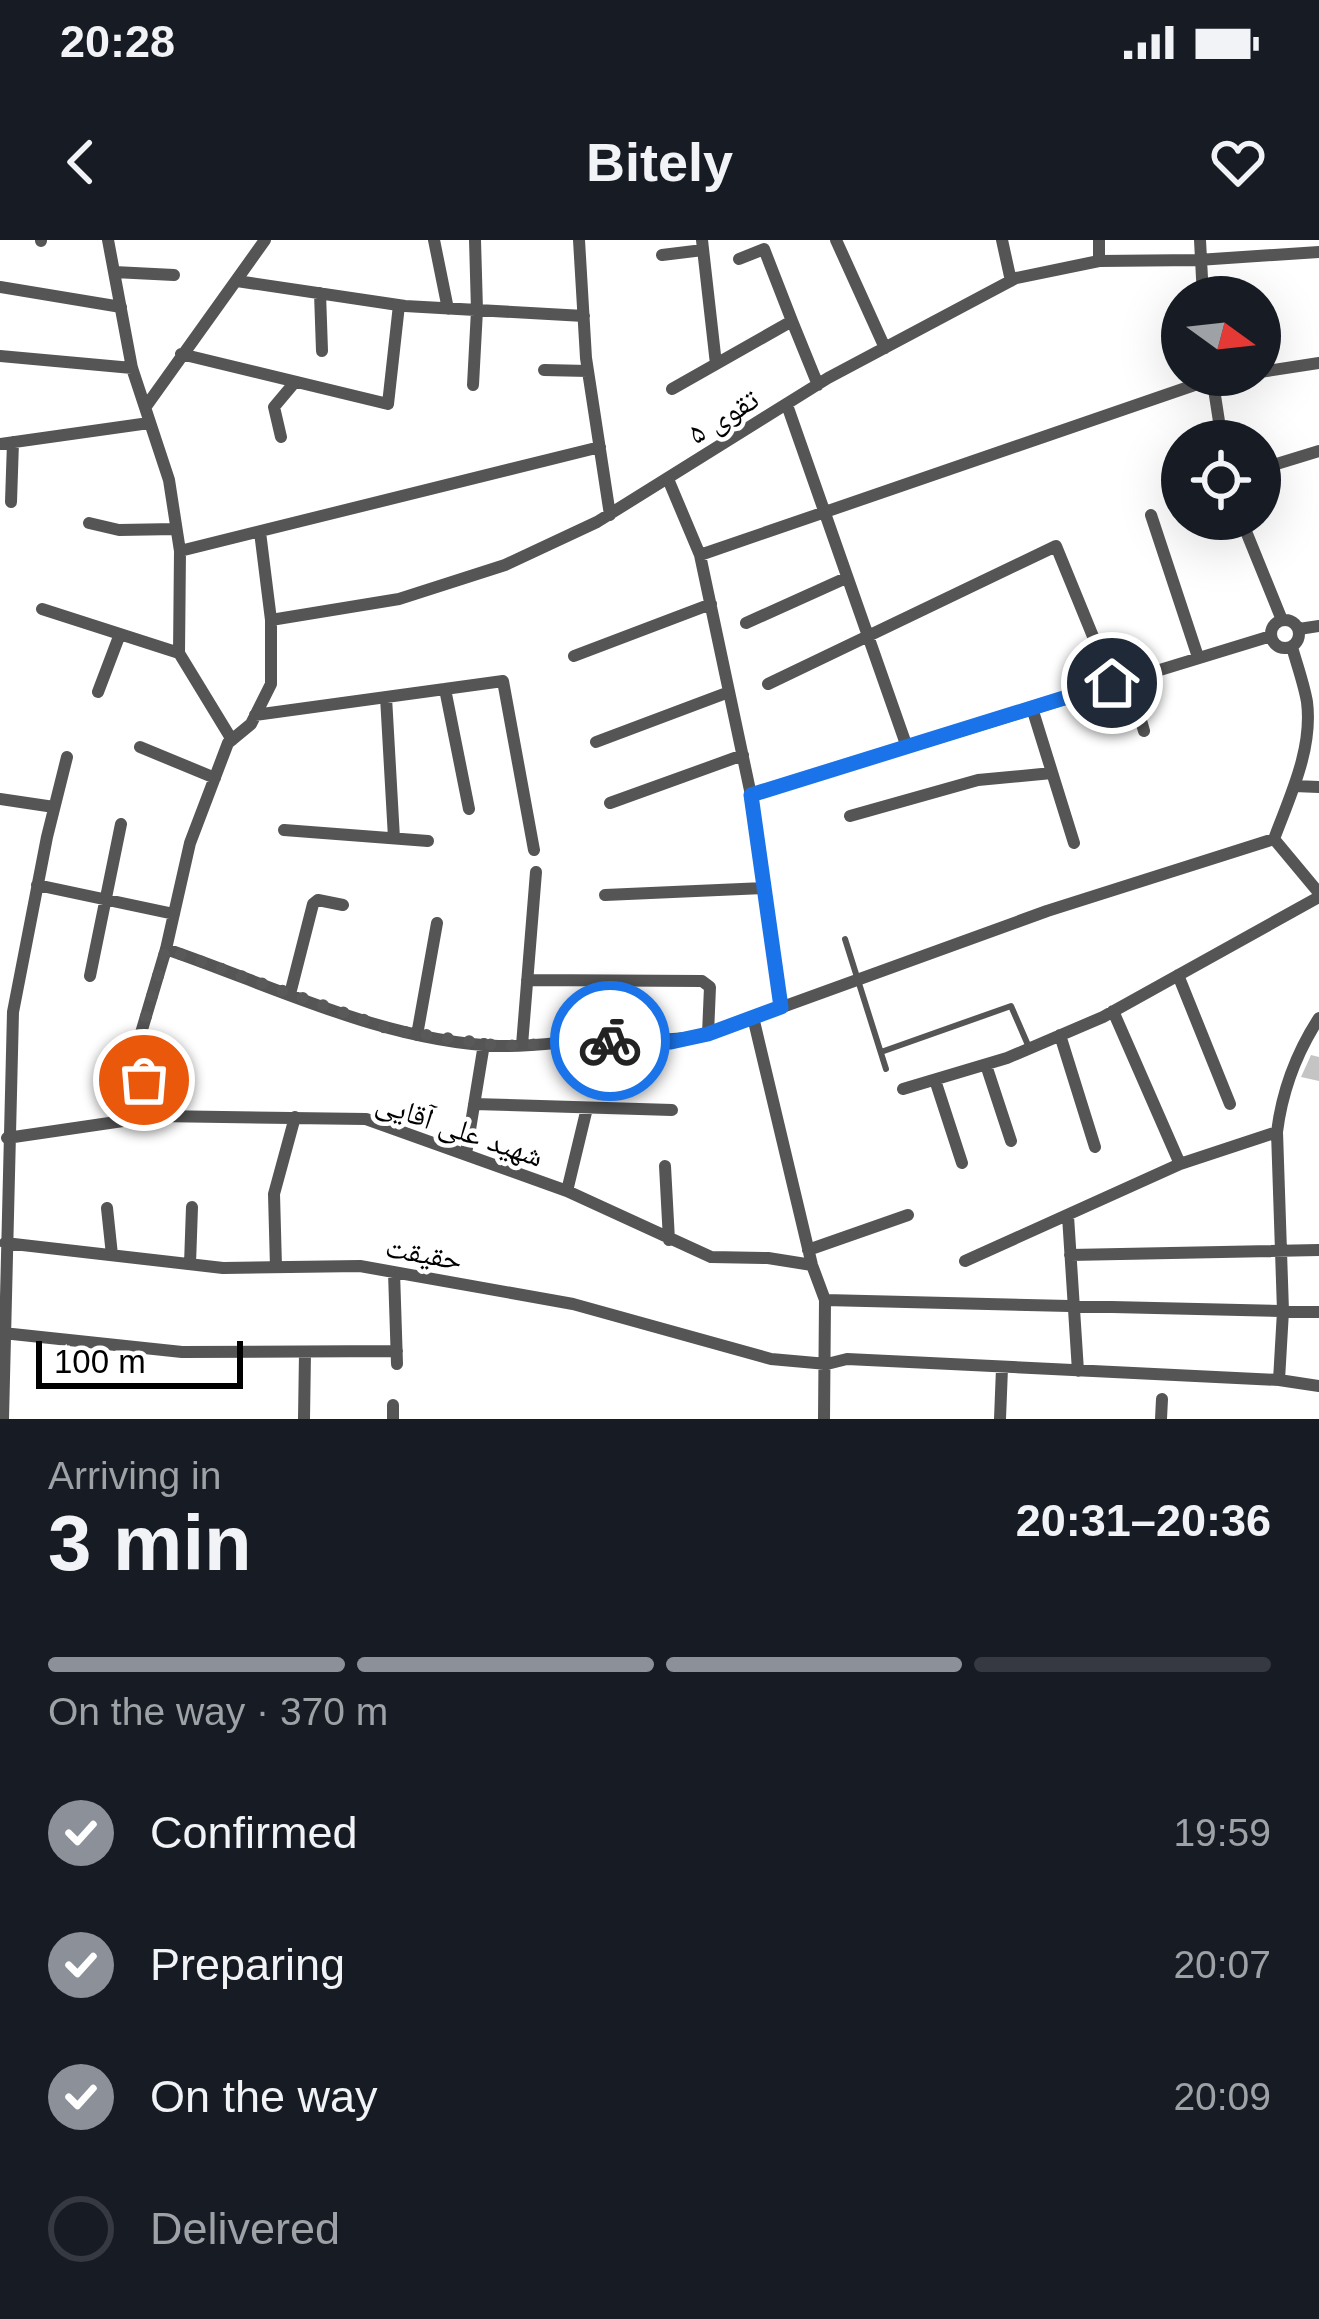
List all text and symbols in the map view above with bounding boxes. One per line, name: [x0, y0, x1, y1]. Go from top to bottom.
text: 20:28: [60, 16, 175, 67]
icon: back: [48, 129, 114, 195]
icon: heart: [1205, 129, 1271, 195]
text: Bitely: [586, 132, 733, 192]
north arrow: [1161, 276, 1281, 396]
map controls: [1161, 276, 1281, 540]
street label: تقوی ۵: [682, 382, 765, 452]
button: locate: [1161, 420, 1281, 540]
pin: [1061, 632, 1163, 734]
icon: home: [1079, 650, 1145, 716]
courier: [550, 981, 670, 1101]
icon: bike: [577, 1008, 643, 1074]
pin: [93, 1029, 195, 1131]
icon: bag: [111, 1047, 177, 1113]
street label: شهید علی آقایی: [372, 1085, 548, 1175]
street label: حقیقت: [383, 1230, 465, 1276]
scale bar: [36, 1335, 243, 1388]
text: 100 m: [54, 1343, 146, 1380]
text: Arriving in: [48, 1454, 221, 1497]
text: 20:31–20:36: [1016, 1495, 1271, 1546]
text: 3 min: [48, 1499, 252, 1587]
text: On the way · 370 m: [48, 1690, 388, 1733]
icon: check: [48, 1800, 114, 1866]
text: Confirmed: [150, 1807, 358, 1858]
text: 19:59: [1173, 1811, 1271, 1854]
icon: check: [48, 1932, 114, 1998]
text: Preparing: [150, 1939, 345, 1990]
text: 20:07: [1173, 1943, 1271, 1986]
icon: check: [48, 2064, 114, 2130]
text: On the way: [150, 2071, 378, 2122]
text: 20:09: [1173, 2075, 1271, 2118]
text: Delivered: [150, 2203, 340, 2254]

